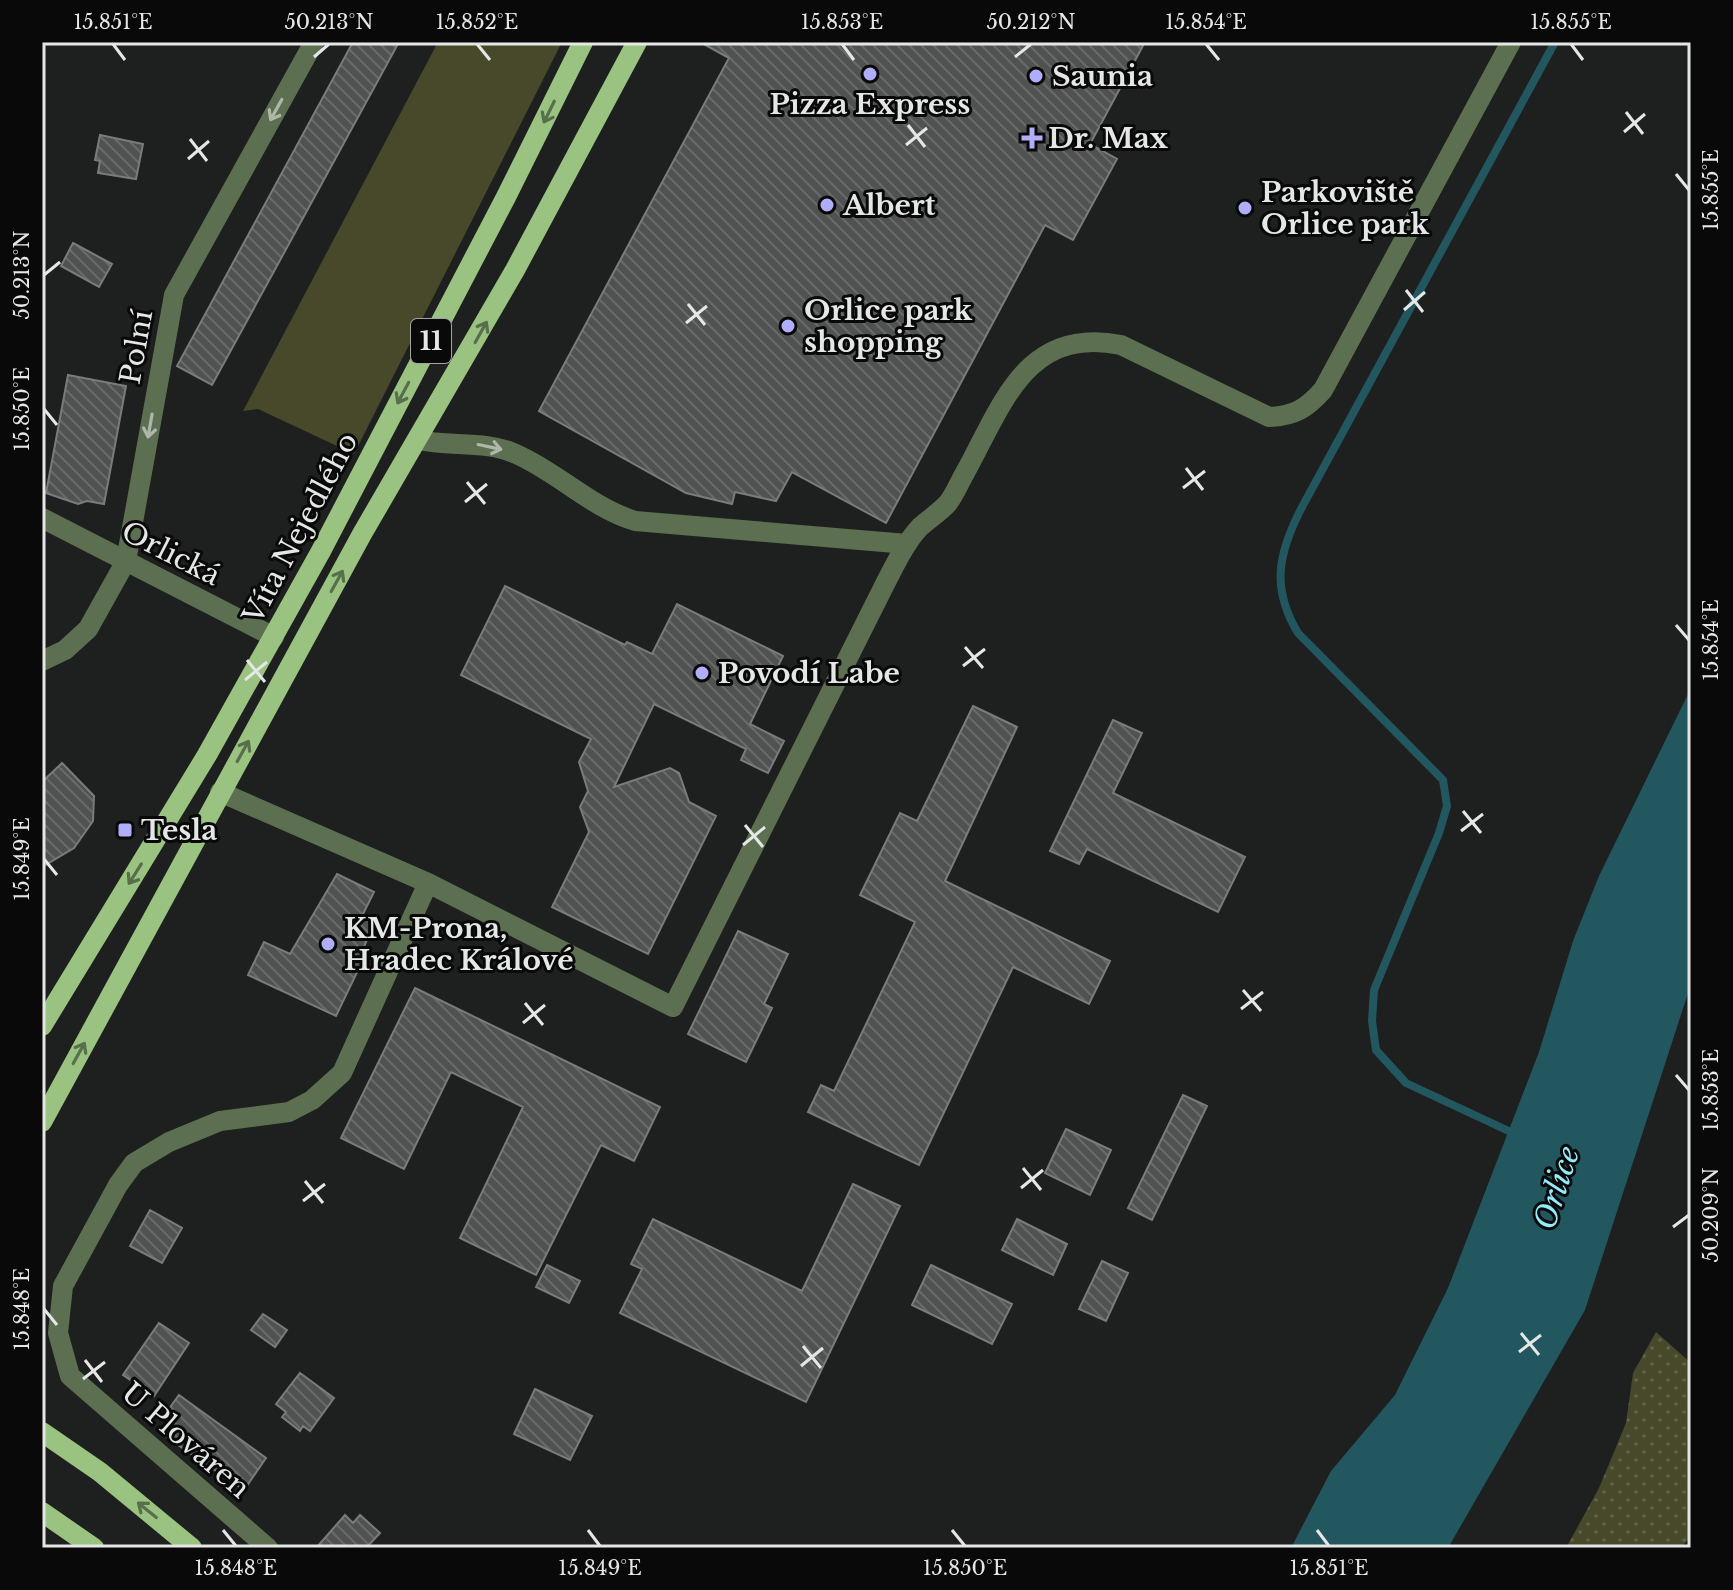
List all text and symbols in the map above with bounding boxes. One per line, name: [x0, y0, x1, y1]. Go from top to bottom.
text: 15.851°E: [73, 10, 153, 34]
text: 50.213°N: [284, 10, 374, 34]
text: 15.852°E: [436, 10, 518, 34]
text: 15.853°E: [801, 10, 883, 34]
text: 50.212°N: [986, 10, 1076, 34]
text: 15.854°E: [1165, 10, 1247, 34]
text: 15.855°E: [1530, 10, 1612, 34]
place label: Saunia: [1052, 59, 1153, 94]
marker: Pizza Express: [861, 65, 879, 83]
marker: Saunia: [1027, 67, 1045, 85]
place label: Pizza Express: [770, 87, 970, 122]
one-way arrow: [268, 98, 284, 121]
one-way arrow: [541, 100, 556, 124]
place label: Dr. Max: [1048, 121, 1169, 156]
marker: Dr. Max: [1023, 129, 1041, 147]
text: 15.855°E: [1699, 149, 1723, 231]
place label: Parkoviště Orlice park: [1261, 175, 1430, 242]
place label: Albert: [842, 188, 936, 223]
marker: Albert: [818, 196, 836, 214]
marker: Parkoviště Orlice park: [1236, 199, 1254, 217]
text: 50.213°N: [10, 230, 34, 320]
place label: Orlice park shopping: [804, 293, 973, 360]
street label: Polní: [113, 307, 160, 387]
marker: Orlice park shopping: [779, 317, 797, 335]
road number: 11: [411, 319, 451, 363]
one-way arrow: [473, 321, 489, 344]
text: 15.850°E: [10, 367, 34, 451]
one-way arrow: [395, 380, 411, 404]
one-way arrow: [142, 413, 157, 438]
street label: Víta Nejedlého: [235, 427, 365, 631]
one-way arrow: [477, 440, 503, 455]
street label: Orlická: [115, 514, 226, 593]
one-way arrow: [329, 570, 345, 594]
text: 15.854°E: [1699, 599, 1723, 681]
place label: Povodí Labe: [718, 656, 900, 691]
marker: Povodí Labe: [693, 664, 711, 682]
one-way arrow: [235, 740, 251, 763]
place label: Tesla: [141, 813, 217, 848]
text: 15.849°E: [10, 817, 34, 901]
marker: Tesla: [116, 821, 134, 839]
one-way arrow: [127, 862, 143, 885]
place label: KM-Prona, Hradec Králové: [344, 911, 574, 978]
marker: KM-Prona, Hradec Králové: [319, 935, 337, 953]
one-way arrow: [72, 1042, 88, 1066]
text: 15.853°E: [1699, 1049, 1723, 1131]
water label: Orlice: [1526, 1141, 1587, 1234]
text: 50.209°N: [1699, 1168, 1723, 1262]
text: 15.848°E: [10, 1268, 34, 1350]
street label: U Plováren: [114, 1375, 257, 1506]
one-way arrow: [136, 1501, 157, 1519]
text: 15.848°E: [195, 1556, 277, 1580]
text: 15.849°E: [558, 1556, 642, 1580]
text: 15.850°E: [923, 1556, 1007, 1580]
text: 15.851°E: [1289, 1556, 1369, 1580]

